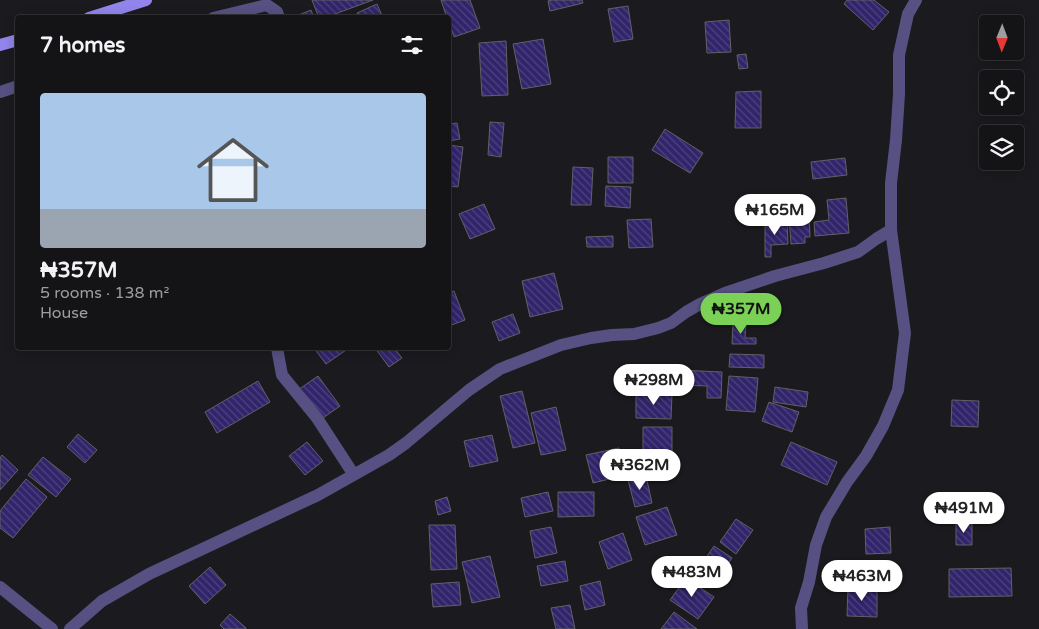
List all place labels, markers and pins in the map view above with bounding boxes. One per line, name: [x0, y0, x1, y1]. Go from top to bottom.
pin: ₦165M: [740, 194, 810, 236]
pin: ₦357M: [706, 292, 776, 335]
pin: ₦298M: [619, 364, 689, 406]
pin: ₦362M: [605, 448, 675, 491]
pin: ₦491M: [929, 492, 999, 534]
pin: ₦483M: [657, 556, 727, 598]
pin: ₦463M: [827, 560, 897, 602]

